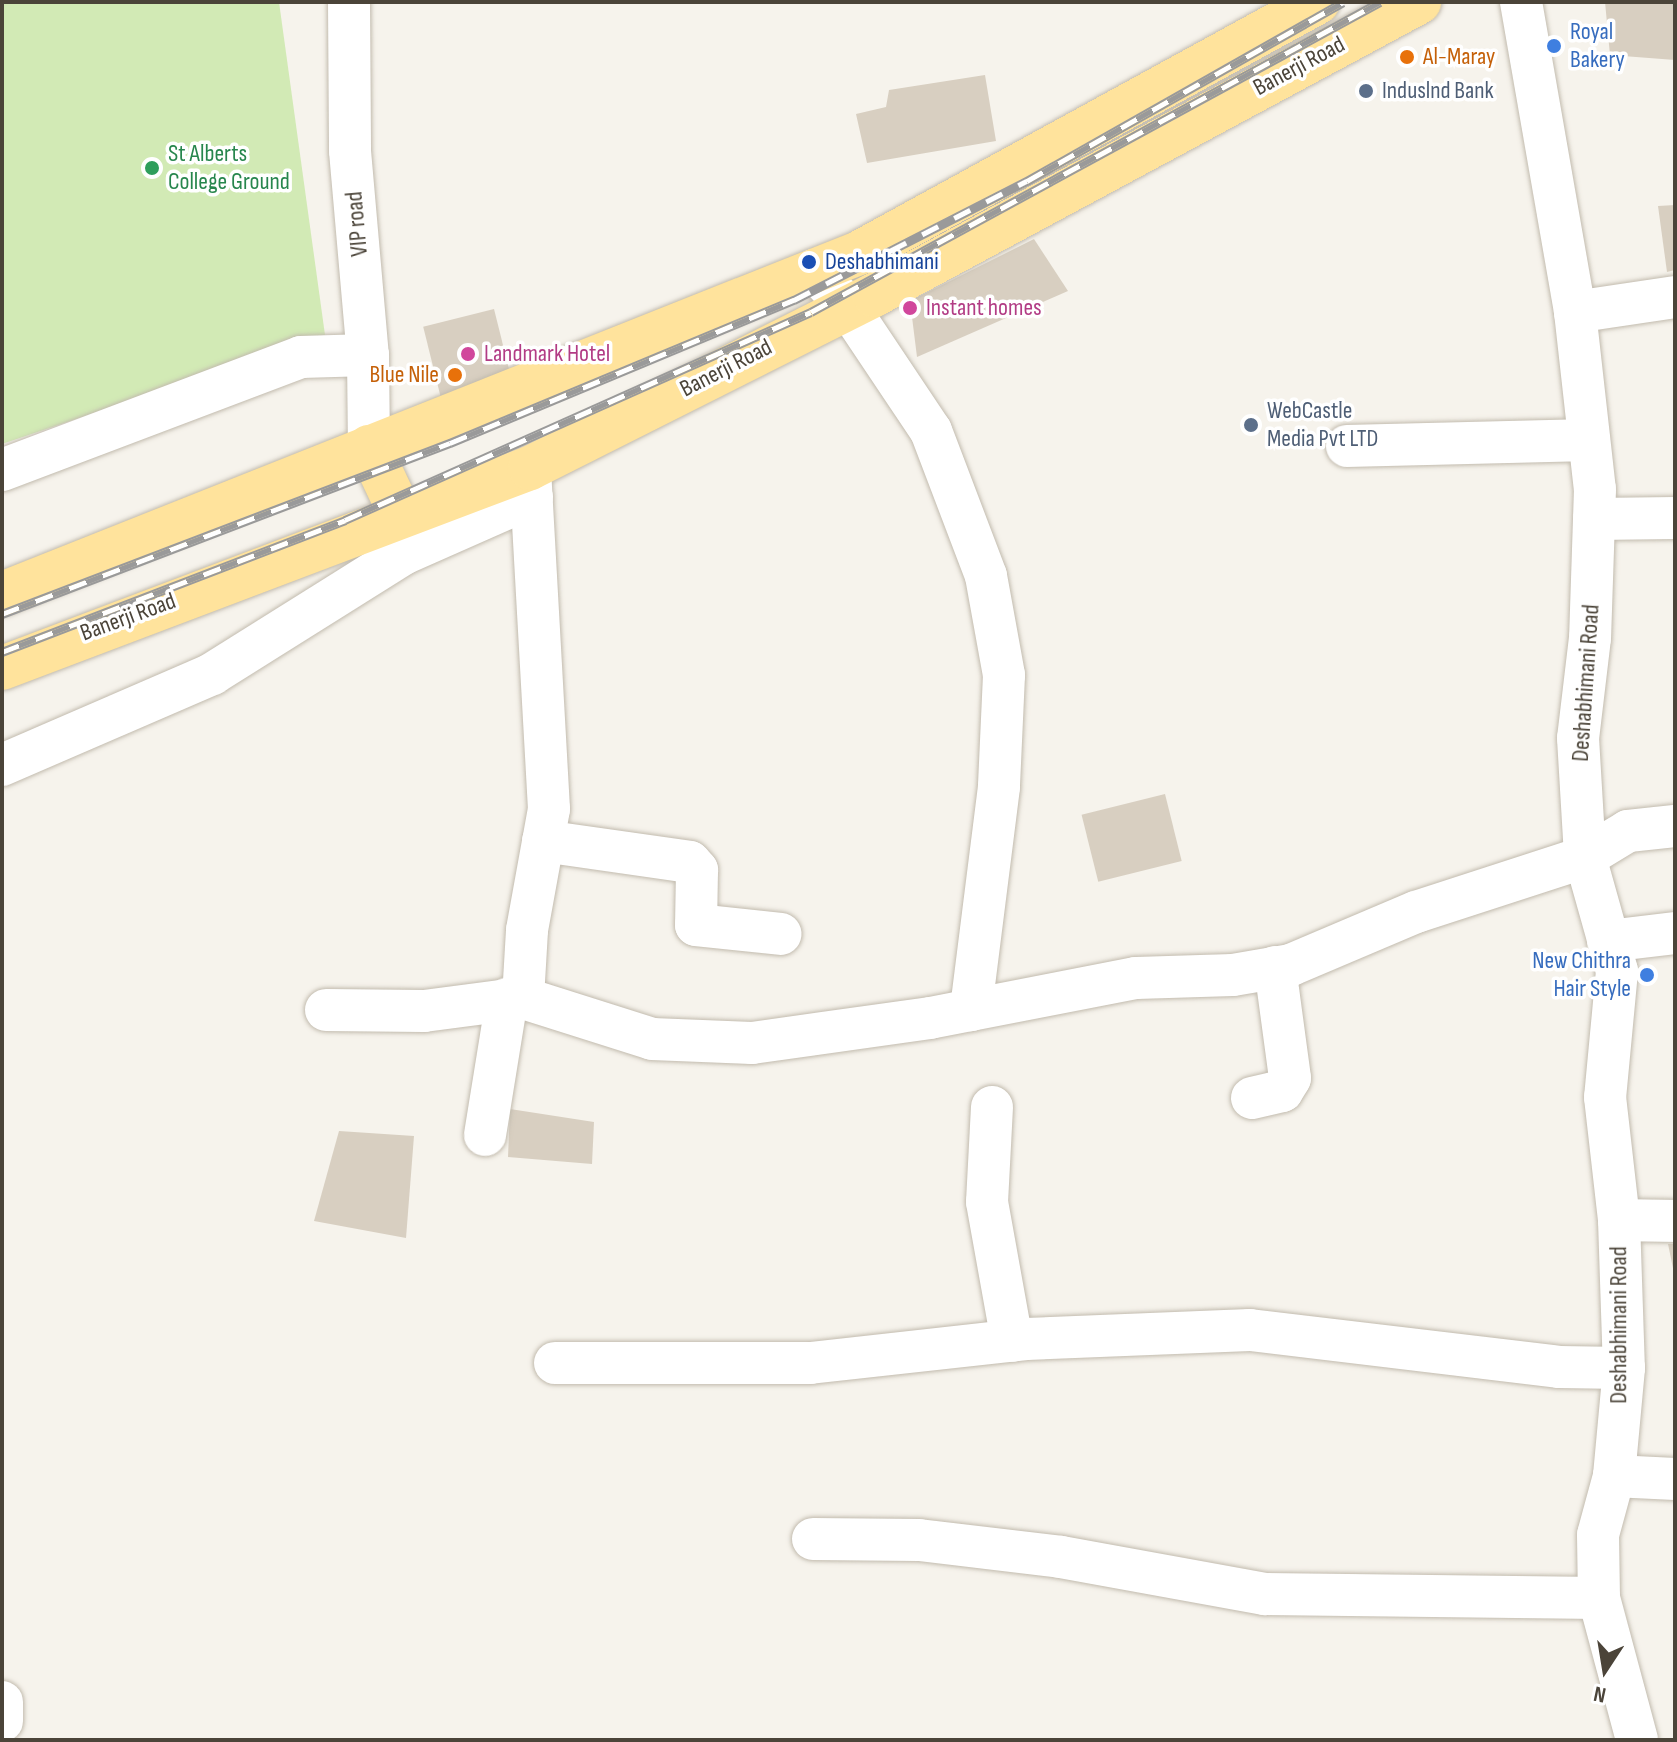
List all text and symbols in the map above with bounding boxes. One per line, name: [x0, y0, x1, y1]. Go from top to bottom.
place label: Royal Bakery: [1570, 18, 1625, 74]
street label: Banerji Road: [1248, 30, 1350, 102]
marker: Royal Bakery: [1545, 37, 1563, 55]
place label: Al-Maray: [1423, 43, 1495, 71]
marker: Al-Maray: [1398, 48, 1416, 66]
place label: Induslnd Bank: [1382, 77, 1494, 105]
marker: Induslnd Bank: [1357, 82, 1375, 100]
place label: St Alberts College Ground: [168, 140, 290, 196]
marker: St Alberts College Ground: [143, 159, 161, 177]
street label: VIP road: [340, 190, 374, 258]
place label: Deshabhimani: [825, 248, 939, 276]
marker: Deshabhimani: [800, 253, 818, 271]
place label: Instant homes: [926, 294, 1042, 322]
marker: Instant homes: [901, 299, 919, 317]
street label: Banerji Road: [675, 333, 777, 403]
place label: Landmark Hotel: [484, 340, 610, 368]
marker: Landmark Hotel: [459, 345, 477, 363]
place label: Blue Nile: [370, 361, 439, 389]
marker: Blue Nile: [446, 366, 464, 384]
place label: WebCastle Media Pvt LTD: [1267, 397, 1378, 453]
marker: WebCastle Media Pvt LTD: [1242, 416, 1260, 434]
street label: Banerji Road: [76, 586, 180, 648]
street label: Deshabhimani Road: [1566, 603, 1606, 763]
place label: New Chithra Hair Style: [1532, 947, 1631, 1003]
marker: New Chithra Hair Style: [1638, 966, 1656, 984]
street label: Deshabhimani Road: [1605, 1246, 1633, 1404]
north arrow: [1565, 1630, 1645, 1710]
text: N: [1591, 1680, 1608, 1708]

